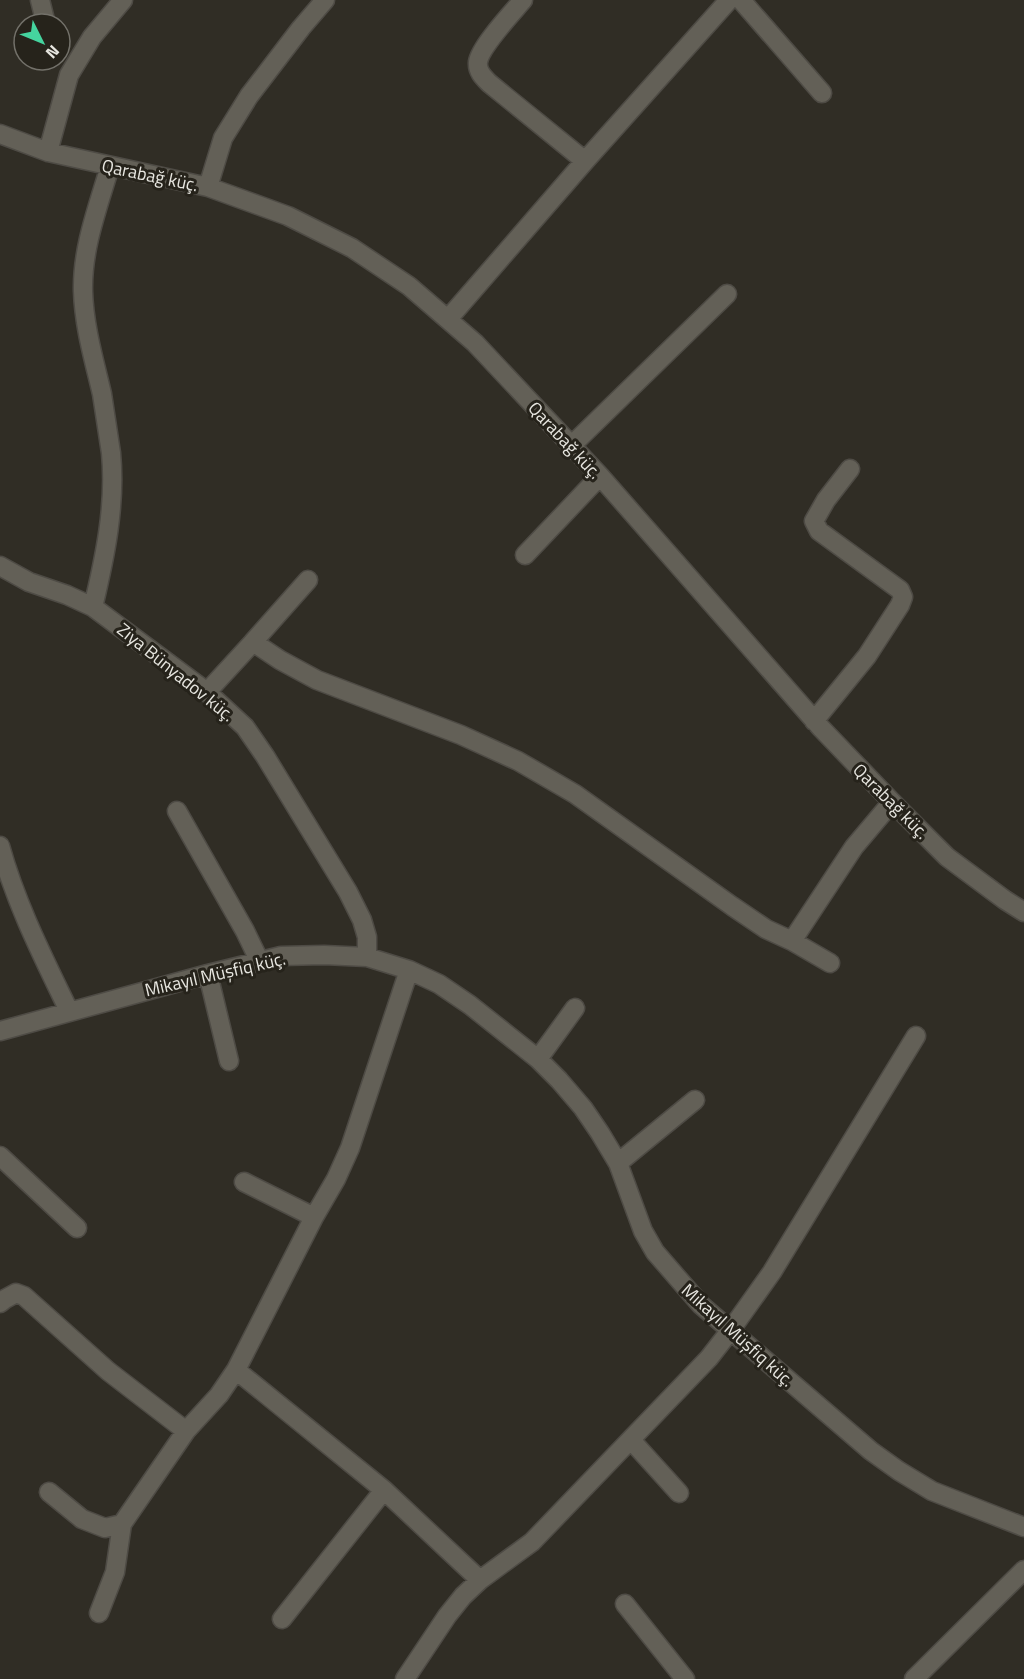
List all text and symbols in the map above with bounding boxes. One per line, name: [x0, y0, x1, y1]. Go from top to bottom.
north arrow: [12, 12, 72, 72]
text: N: [40, 40, 66, 64]
street label: Qarabağ küç.: [99, 152, 201, 198]
street label: Qarabağ küç.: [522, 395, 608, 485]
street label: Ziya Bünyadov küç.: [111, 616, 241, 728]
street label: Qarabağ küç.: [847, 757, 935, 845]
street label: Mikayıl Müşfiq küç.: [142, 945, 288, 1003]
street label: Mikayıl Müşfiq küç.: [676, 1277, 800, 1393]

